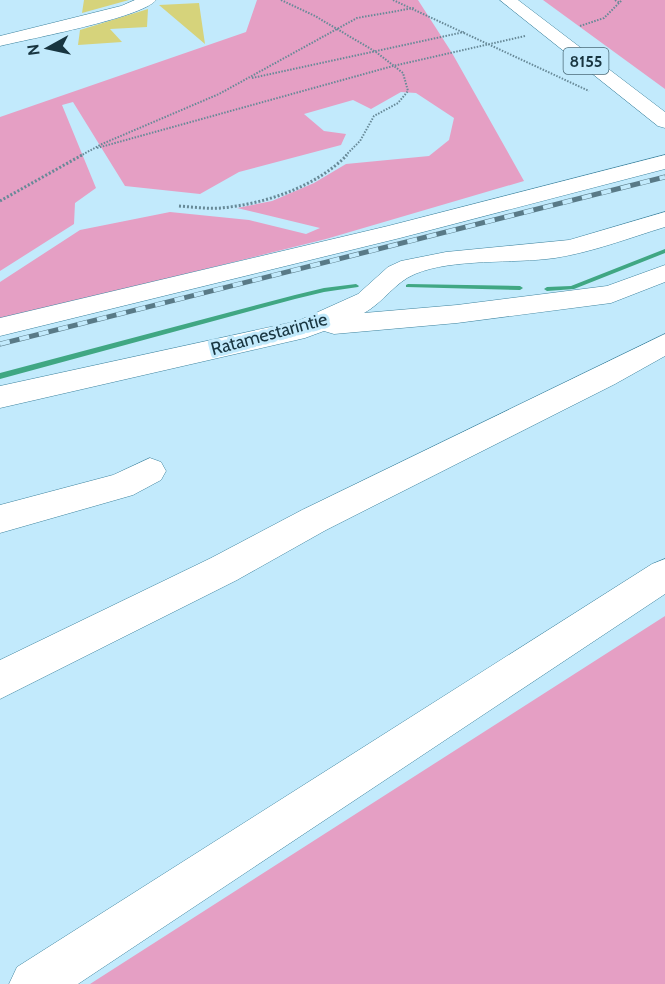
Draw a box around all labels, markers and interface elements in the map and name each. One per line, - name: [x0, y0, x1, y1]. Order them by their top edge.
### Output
- north arrow: [18, 18, 78, 78]
- text: N: [23, 43, 44, 57]
- road number: 8155: [564, 48, 608, 74]
- street label: Ratamestarintie: [208, 308, 330, 360]

